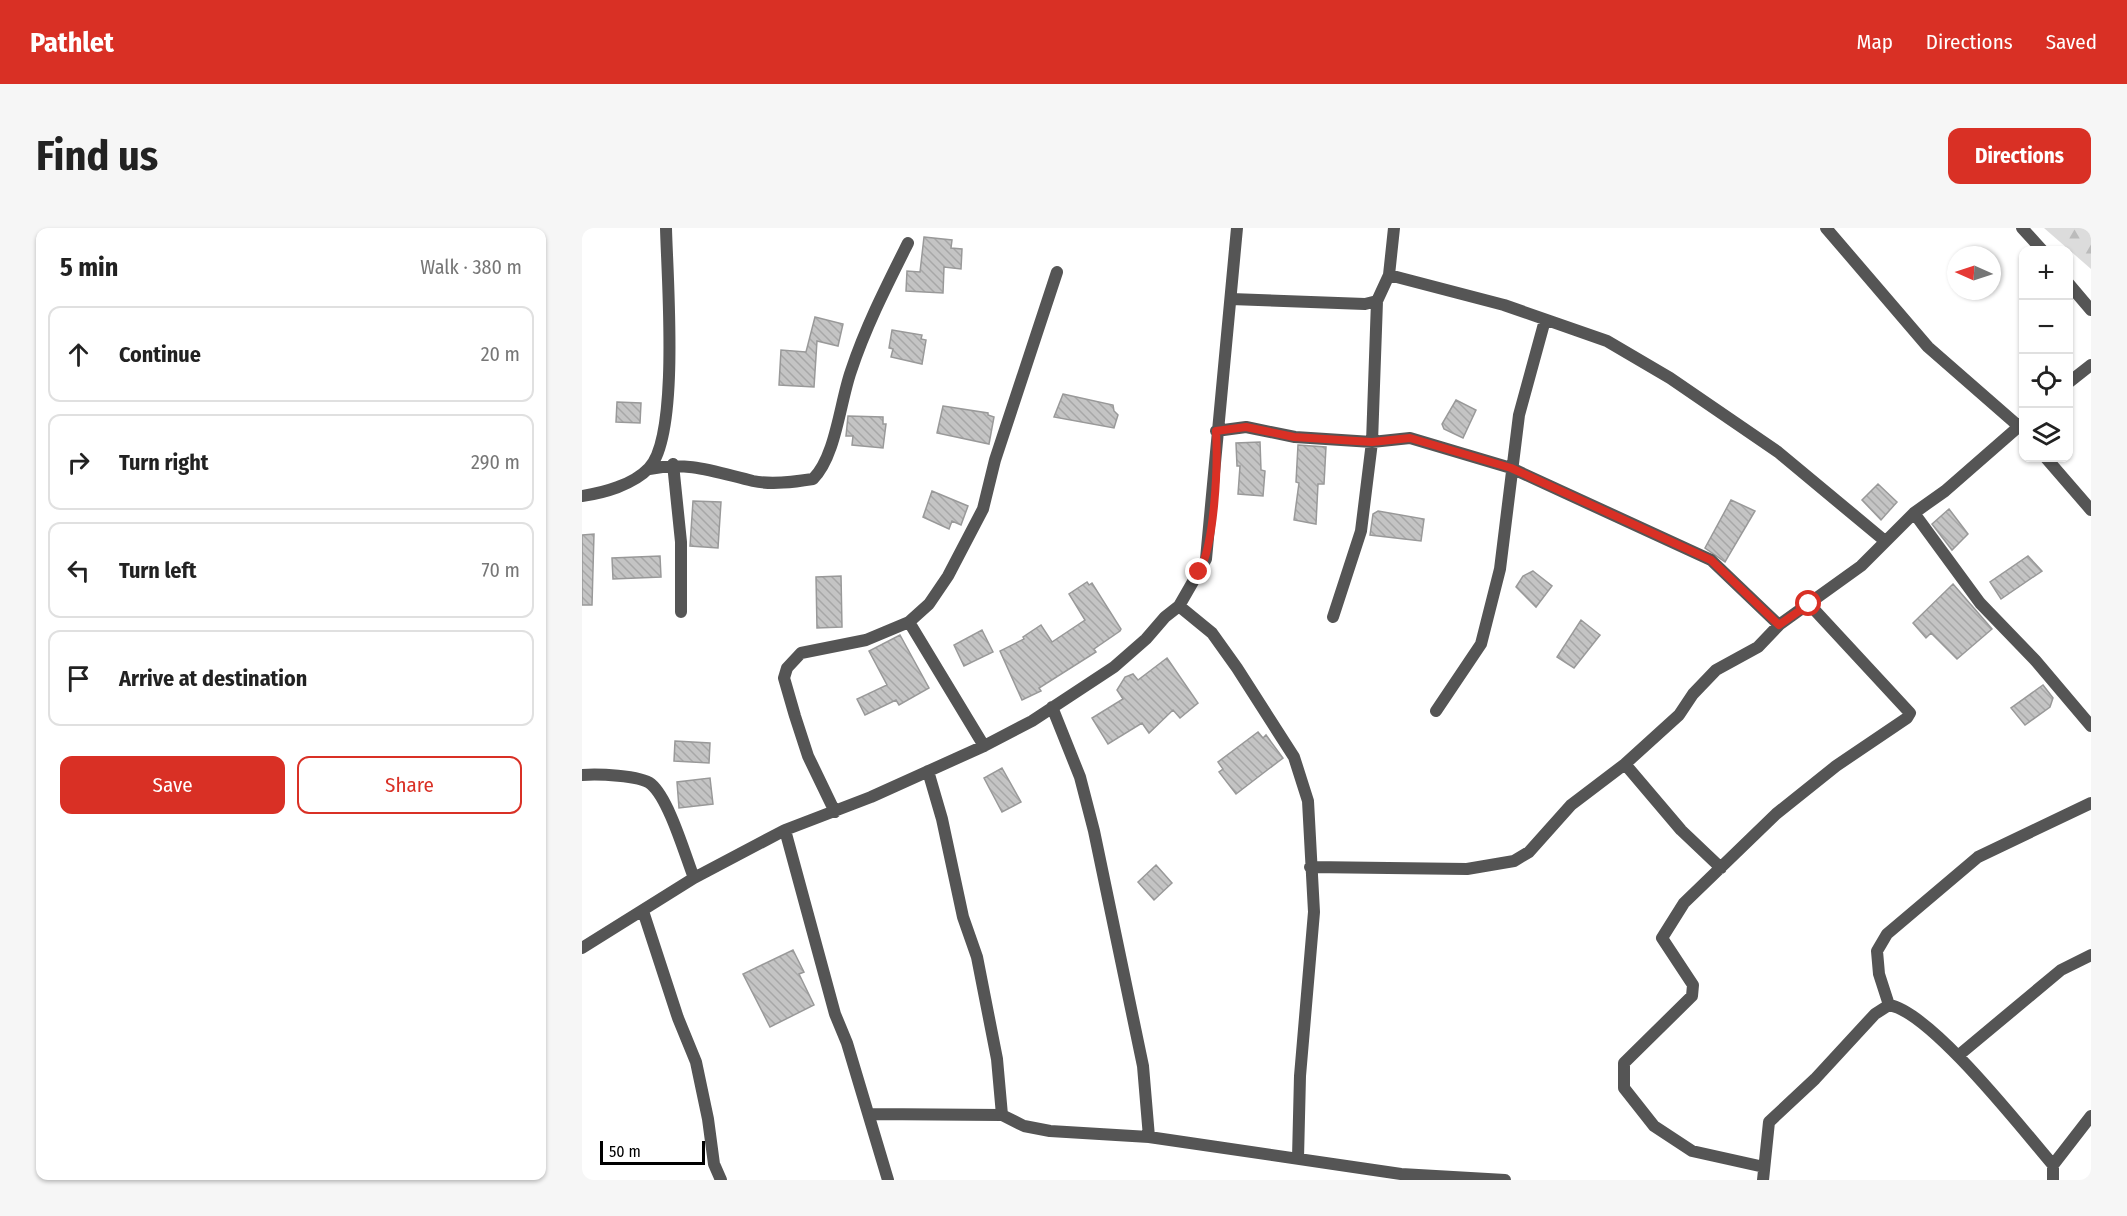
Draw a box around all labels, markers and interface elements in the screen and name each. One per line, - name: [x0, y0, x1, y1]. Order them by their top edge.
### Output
- text: Pathlet: [30, 26, 114, 59]
- text: Map: [1856, 29, 1893, 55]
- text: Directions: [1926, 29, 2013, 55]
- text: Saved: [2046, 29, 2097, 55]
- button: Directions: [1948, 128, 2091, 184]
- text: Find us: [36, 131, 158, 181]
- north arrow: [1947, 246, 2001, 300]
- map controls: [2019, 246, 2073, 462]
- button: +: [2019, 246, 2073, 300]
- text: 5 min: [60, 252, 118, 283]
- text: Walk · 380 m: [420, 255, 522, 279]
- button: −: [2019, 300, 2073, 354]
- icon: ahead: [62, 338, 95, 371]
- text: Continue: [119, 341, 201, 368]
- text: 20 m: [481, 342, 520, 366]
- button: locate: [2019, 354, 2073, 408]
- button: layers: [2019, 408, 2073, 462]
- icon: right: [62, 446, 95, 479]
- text: Turn right: [119, 449, 208, 476]
- text: 290 m: [471, 450, 520, 474]
- icon: left: [62, 554, 95, 587]
- text: Turn left: [119, 557, 197, 584]
- text: 70 m: [482, 558, 520, 582]
- route end: [1185, 558, 1211, 584]
- route start: [1795, 590, 1821, 616]
- icon: arrive: [62, 662, 95, 695]
- text: Arrive at destination: [119, 665, 307, 692]
- button: Save: [60, 756, 285, 814]
- button: Share: [297, 756, 522, 814]
- scale bar: [600, 1138, 705, 1166]
- text: 50 m: [609, 1142, 641, 1161]

